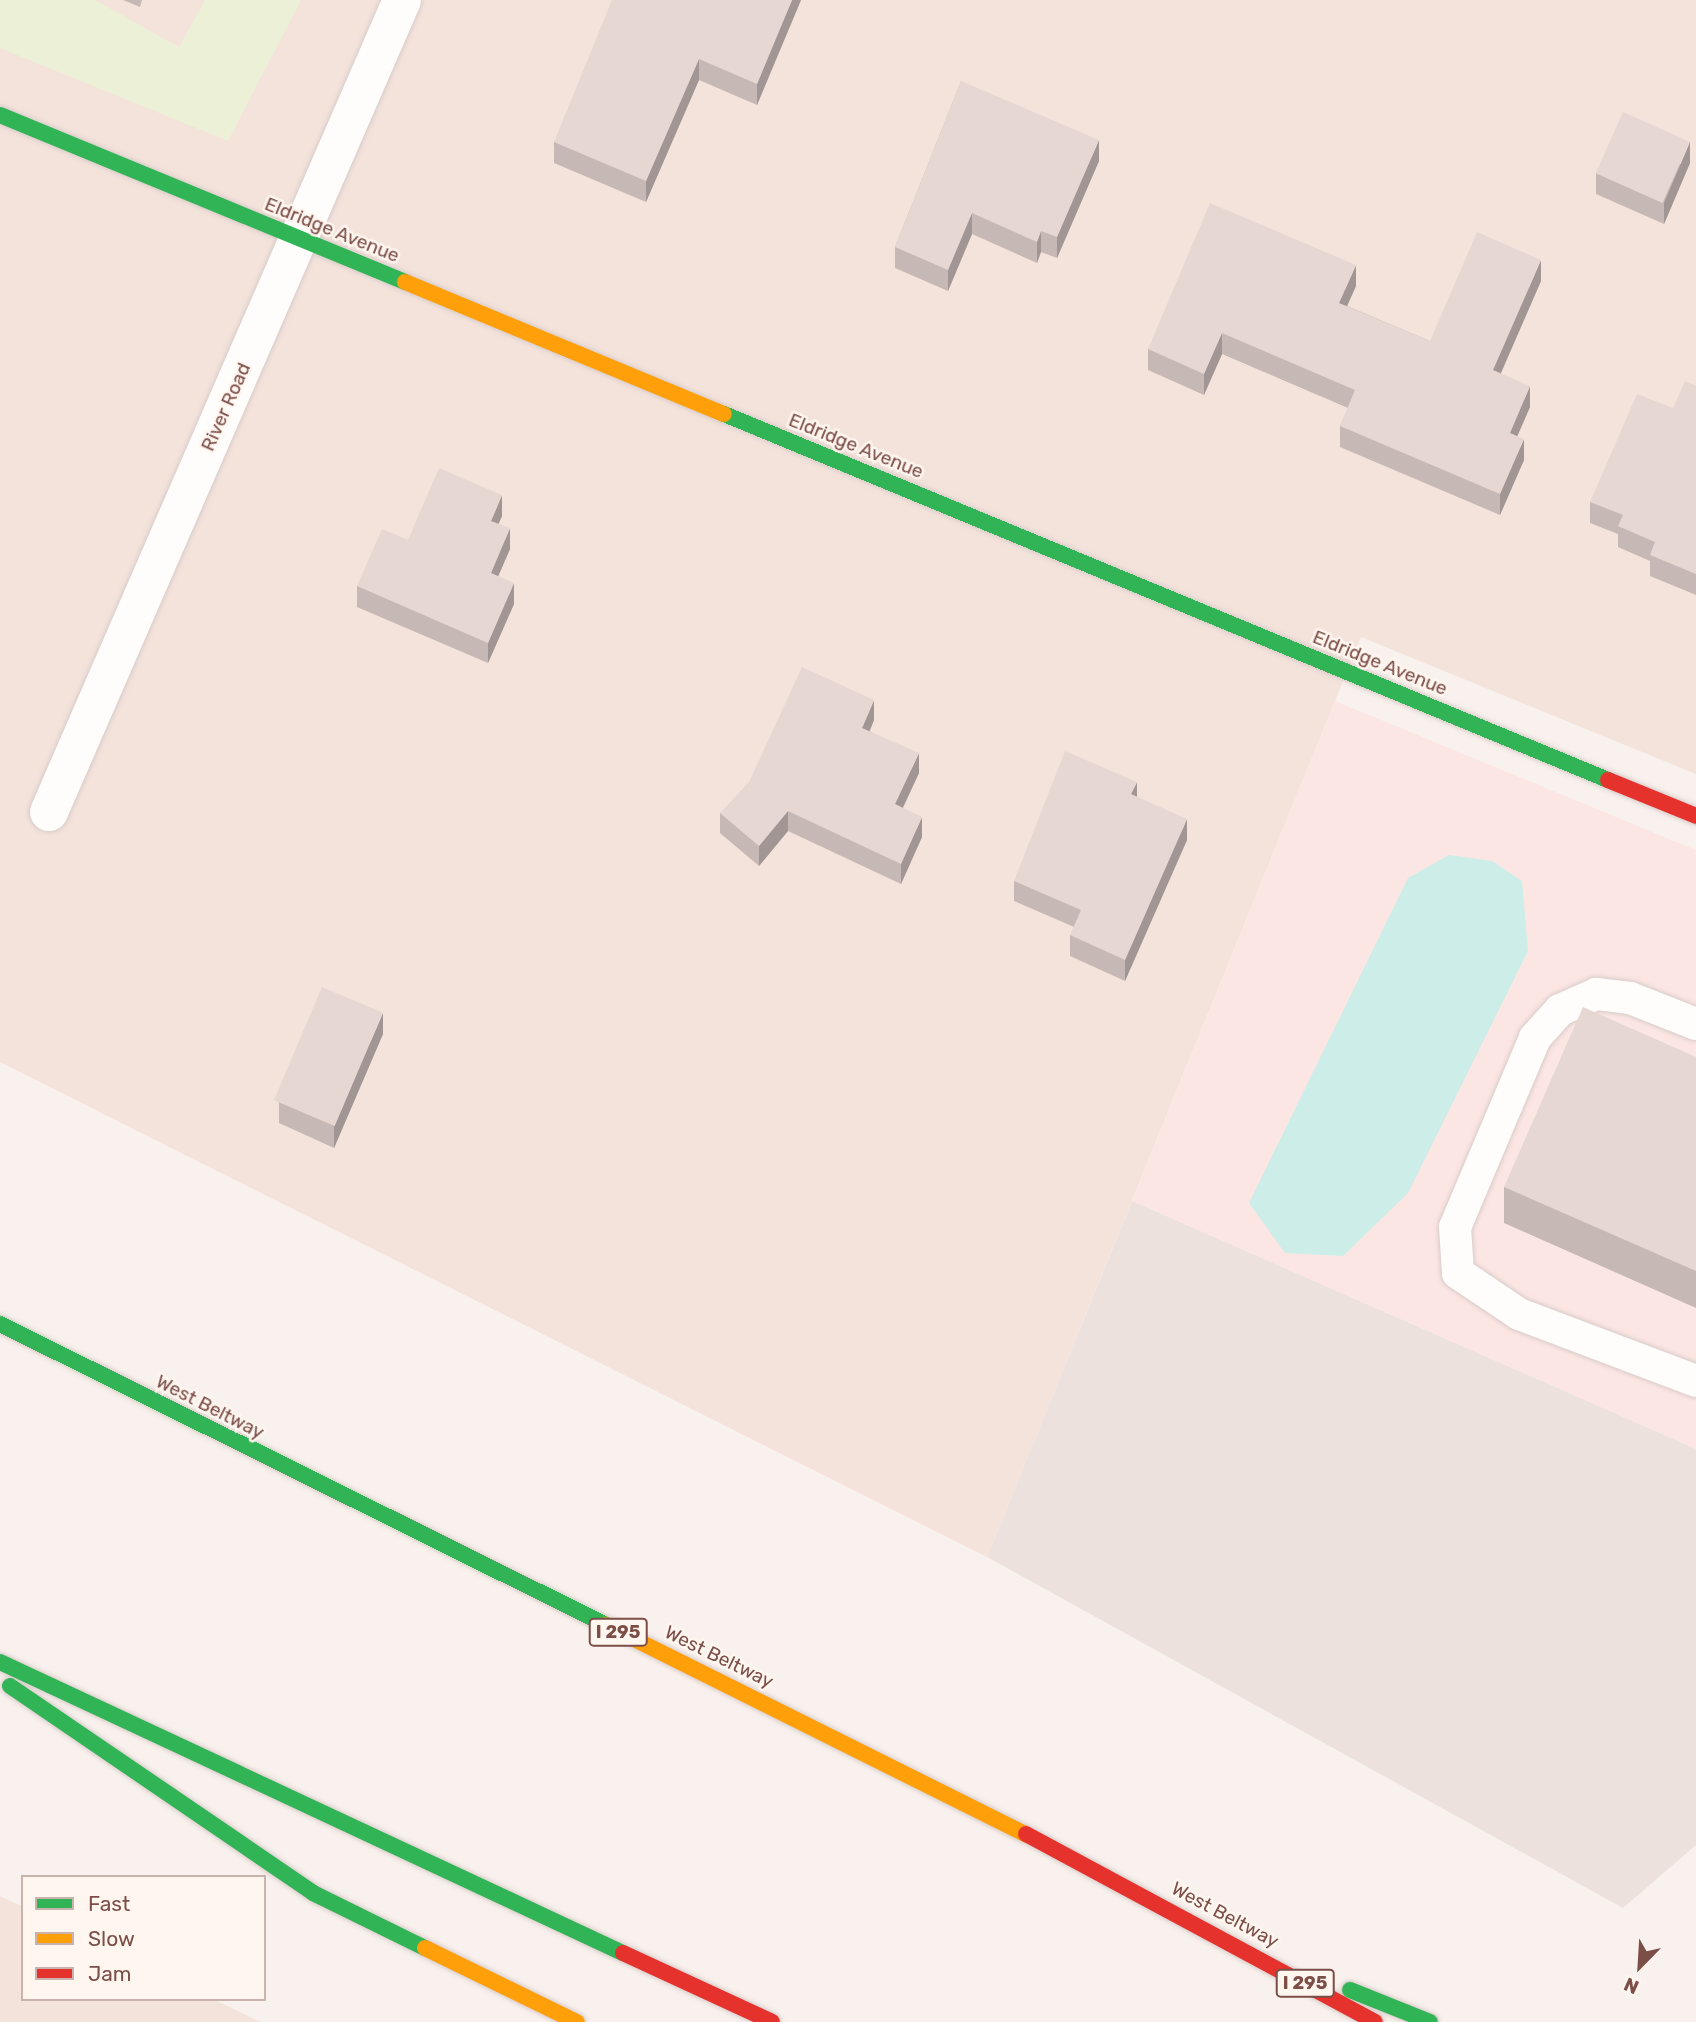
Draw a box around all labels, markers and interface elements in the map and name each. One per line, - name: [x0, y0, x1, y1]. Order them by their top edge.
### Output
- street label: Eldridge Avenue: [261, 193, 403, 267]
- street label: River Road: [196, 359, 256, 455]
- street label: Eldridge Avenue: [785, 409, 927, 483]
- street label: Eldridge Avenue: [1309, 626, 1451, 700]
- street label: West Beltway: [152, 1370, 268, 1444]
- road number: I 295: [588, 1618, 648, 1646]
- street label: West Beltway: [661, 1621, 777, 1693]
- legend: [21, 1875, 266, 2001]
- street label: West Beltway: [1167, 1877, 1283, 1953]
- text: Fast: [88, 1891, 130, 1916]
- text: Slow: [88, 1926, 135, 1951]
- north arrow: [1605, 1931, 1675, 2001]
- text: Jam: [88, 1961, 132, 1986]
- road number: I 295: [1275, 1968, 1335, 1997]
- text: N: [1620, 1972, 1642, 1999]

